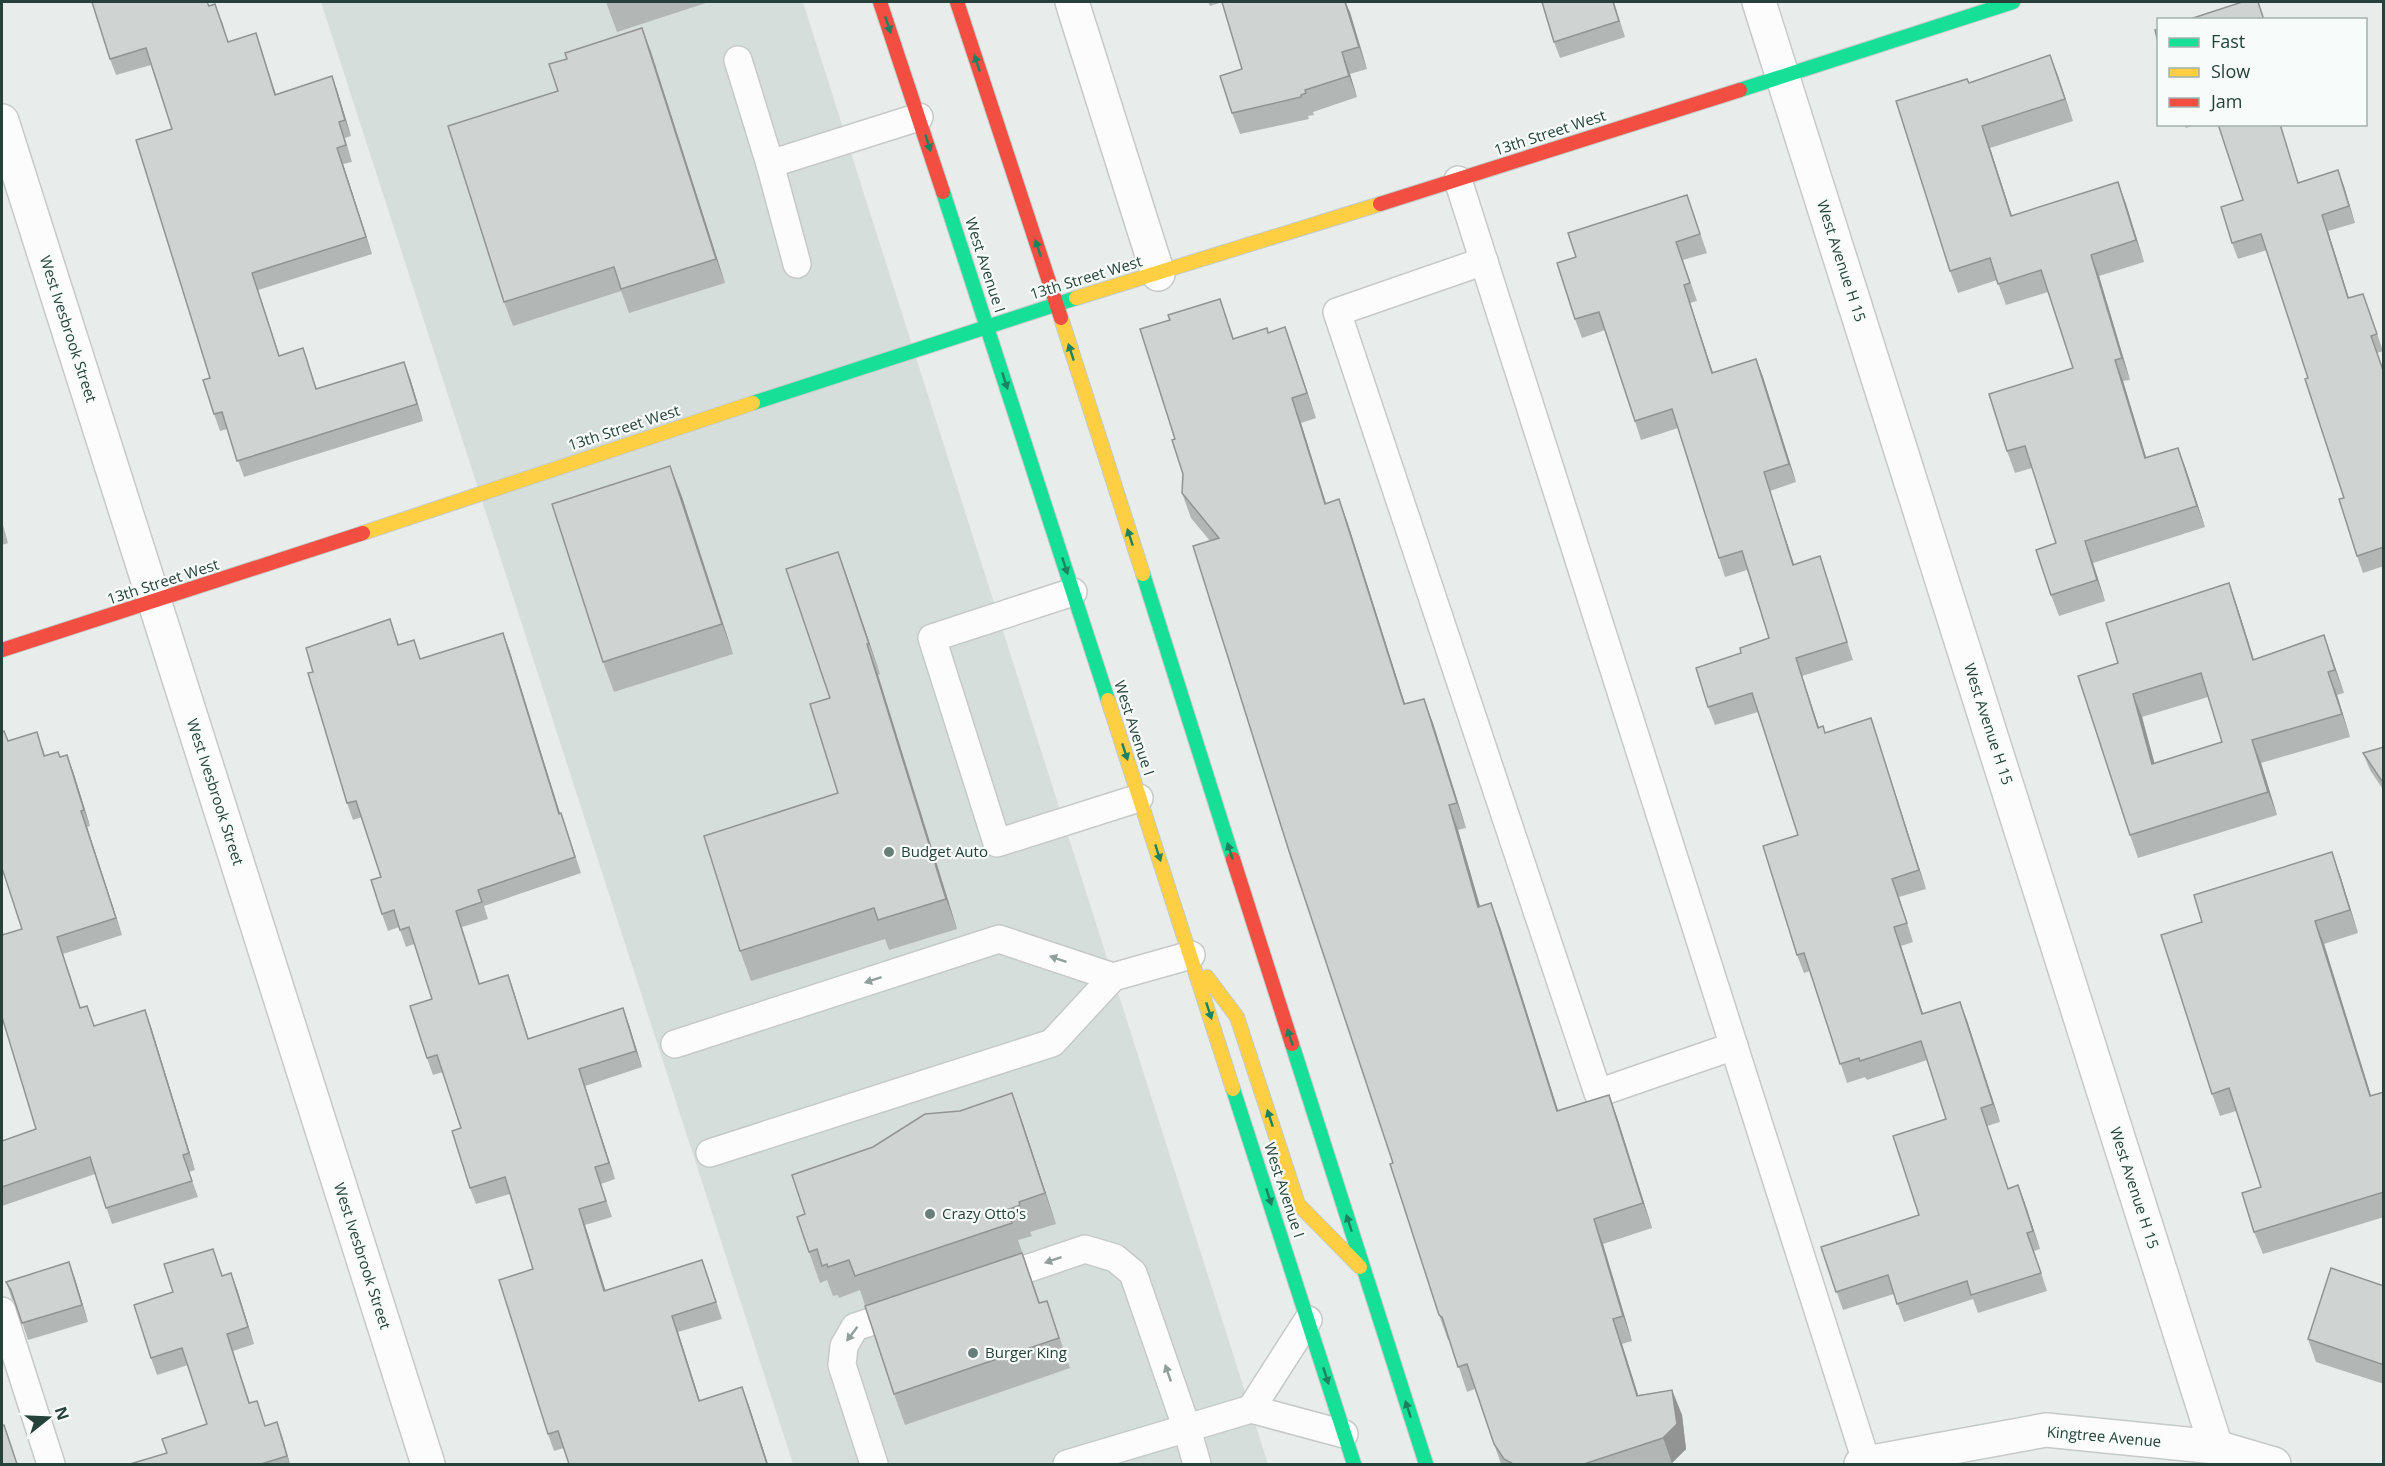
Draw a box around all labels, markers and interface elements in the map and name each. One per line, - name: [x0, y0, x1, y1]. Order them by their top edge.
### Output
- one-way arrow: [884, 16, 893, 34]
- legend: [2157, 18, 2367, 126]
- text: Fast: [2211, 29, 2245, 53]
- one-way arrow: [972, 54, 982, 72]
- text: Slow: [2211, 59, 2250, 83]
- text: Jam: [2209, 89, 2243, 113]
- street label: 13th Street West: [1491, 105, 1608, 160]
- one-way arrow: [923, 134, 933, 152]
- street label: West Avenue H 15: [1813, 197, 1871, 324]
- street label: West Avenue I: [961, 215, 1011, 315]
- one-way arrow: [1032, 239, 1042, 257]
- street label: 13th Street West: [1027, 251, 1144, 304]
- street label: West Ivesbrook Street: [36, 253, 102, 405]
- one-way arrow: [1066, 343, 1075, 361]
- one-way arrow: [1001, 372, 1011, 390]
- street label: 13th Street West: [565, 400, 682, 455]
- one-way arrow: [1125, 528, 1134, 546]
- street label: 13th Street West: [104, 554, 221, 609]
- one-way arrow: [1061, 557, 1070, 575]
- street label: West Avenue H 15: [1960, 660, 2018, 787]
- street label: West Avenue I: [1110, 678, 1160, 778]
- street label: West Ivesbrook Street: [183, 716, 249, 868]
- one-way arrow: [1120, 743, 1130, 761]
- place label: Budget Auto: [901, 841, 988, 861]
- one-way arrow: [1225, 842, 1234, 860]
- one-way arrow: [1153, 844, 1163, 862]
- marker: Budget Auto: [882, 845, 896, 859]
- one-way arrow: [1049, 953, 1067, 963]
- one-way arrow: [864, 976, 882, 985]
- one-way arrow: [1205, 1002, 1214, 1020]
- one-way arrow: [1284, 1028, 1294, 1046]
- one-way arrow: [1264, 1108, 1274, 1126]
- street label: West Avenue H 15: [2106, 1124, 2164, 1251]
- street label: West Avenue I: [1260, 1140, 1310, 1240]
- street label: West Ivesbrook Street: [330, 1180, 396, 1332]
- one-way arrow: [1265, 1188, 1274, 1206]
- place label: Crazy Otto's: [942, 1203, 1026, 1223]
- marker: Crazy Otto's: [923, 1207, 937, 1221]
- one-way arrow: [1344, 1214, 1353, 1232]
- one-way arrow: [1044, 1256, 1062, 1265]
- one-way arrow: [846, 1326, 858, 1342]
- place label: Burger King: [985, 1342, 1067, 1362]
- marker: Burger King: [966, 1346, 980, 1360]
- one-way arrow: [1162, 1364, 1172, 1382]
- one-way arrow: [1322, 1367, 1331, 1385]
- north arrow: [18, 1388, 78, 1448]
- one-way arrow: [1403, 1400, 1412, 1418]
- text: N: [50, 1404, 75, 1423]
- street label: Kingtree Avenue: [2046, 1421, 2162, 1451]

